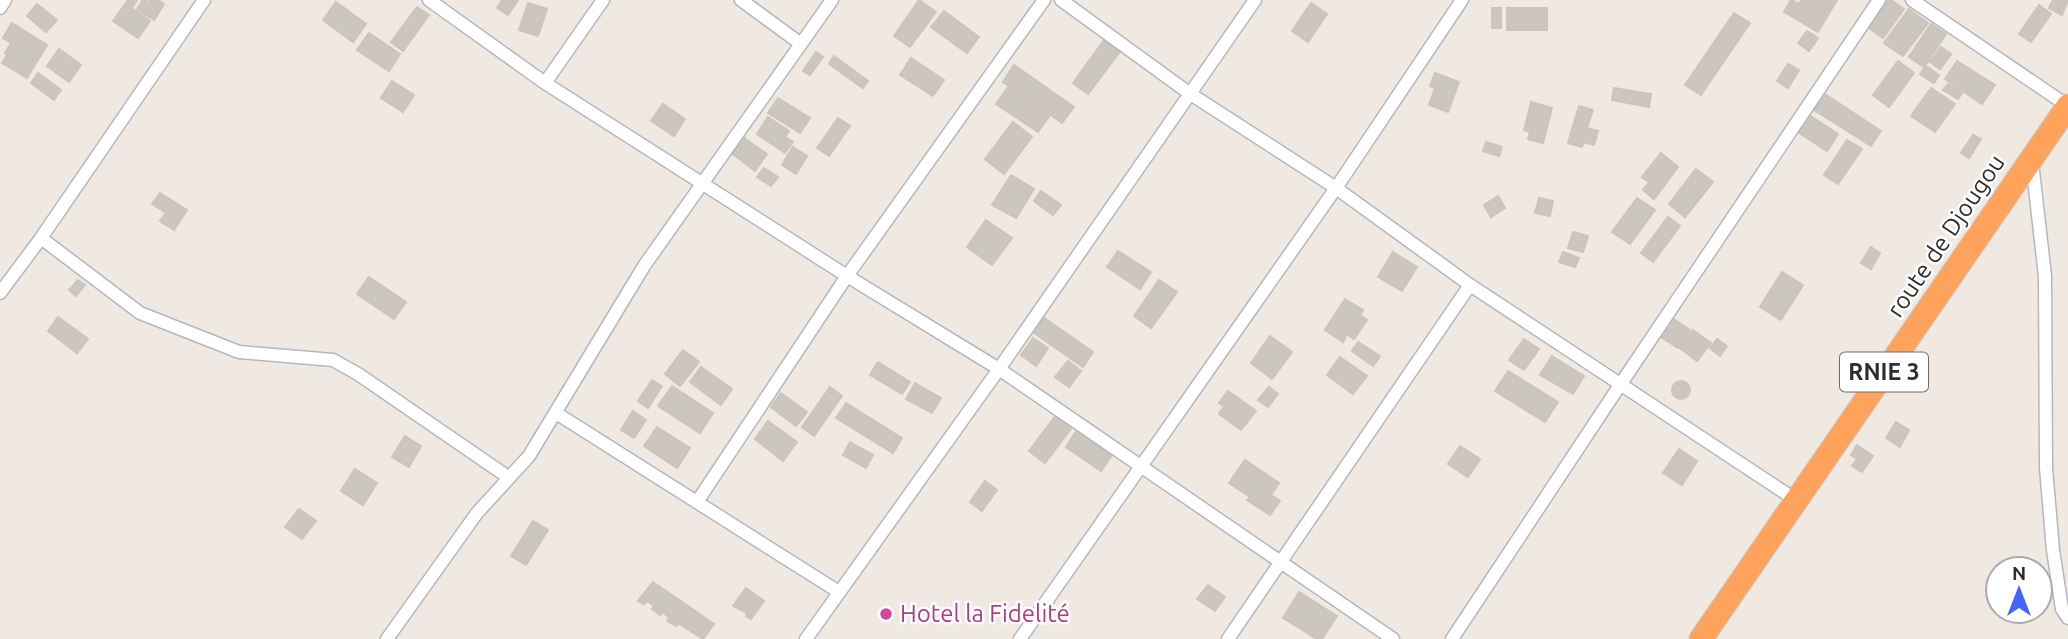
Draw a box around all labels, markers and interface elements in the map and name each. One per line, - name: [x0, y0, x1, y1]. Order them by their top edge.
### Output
- street label: route de Djougou: [1881, 149, 2010, 322]
- road number: RNIE 3: [1840, 352, 1928, 392]
- north arrow: [1984, 555, 2054, 625]
- text: N: [2012, 562, 2026, 584]
- place label: Hotel la Fidelité: [900, 600, 1070, 627]
- marker: Hotel la Fidelité: [878, 606, 894, 622]

